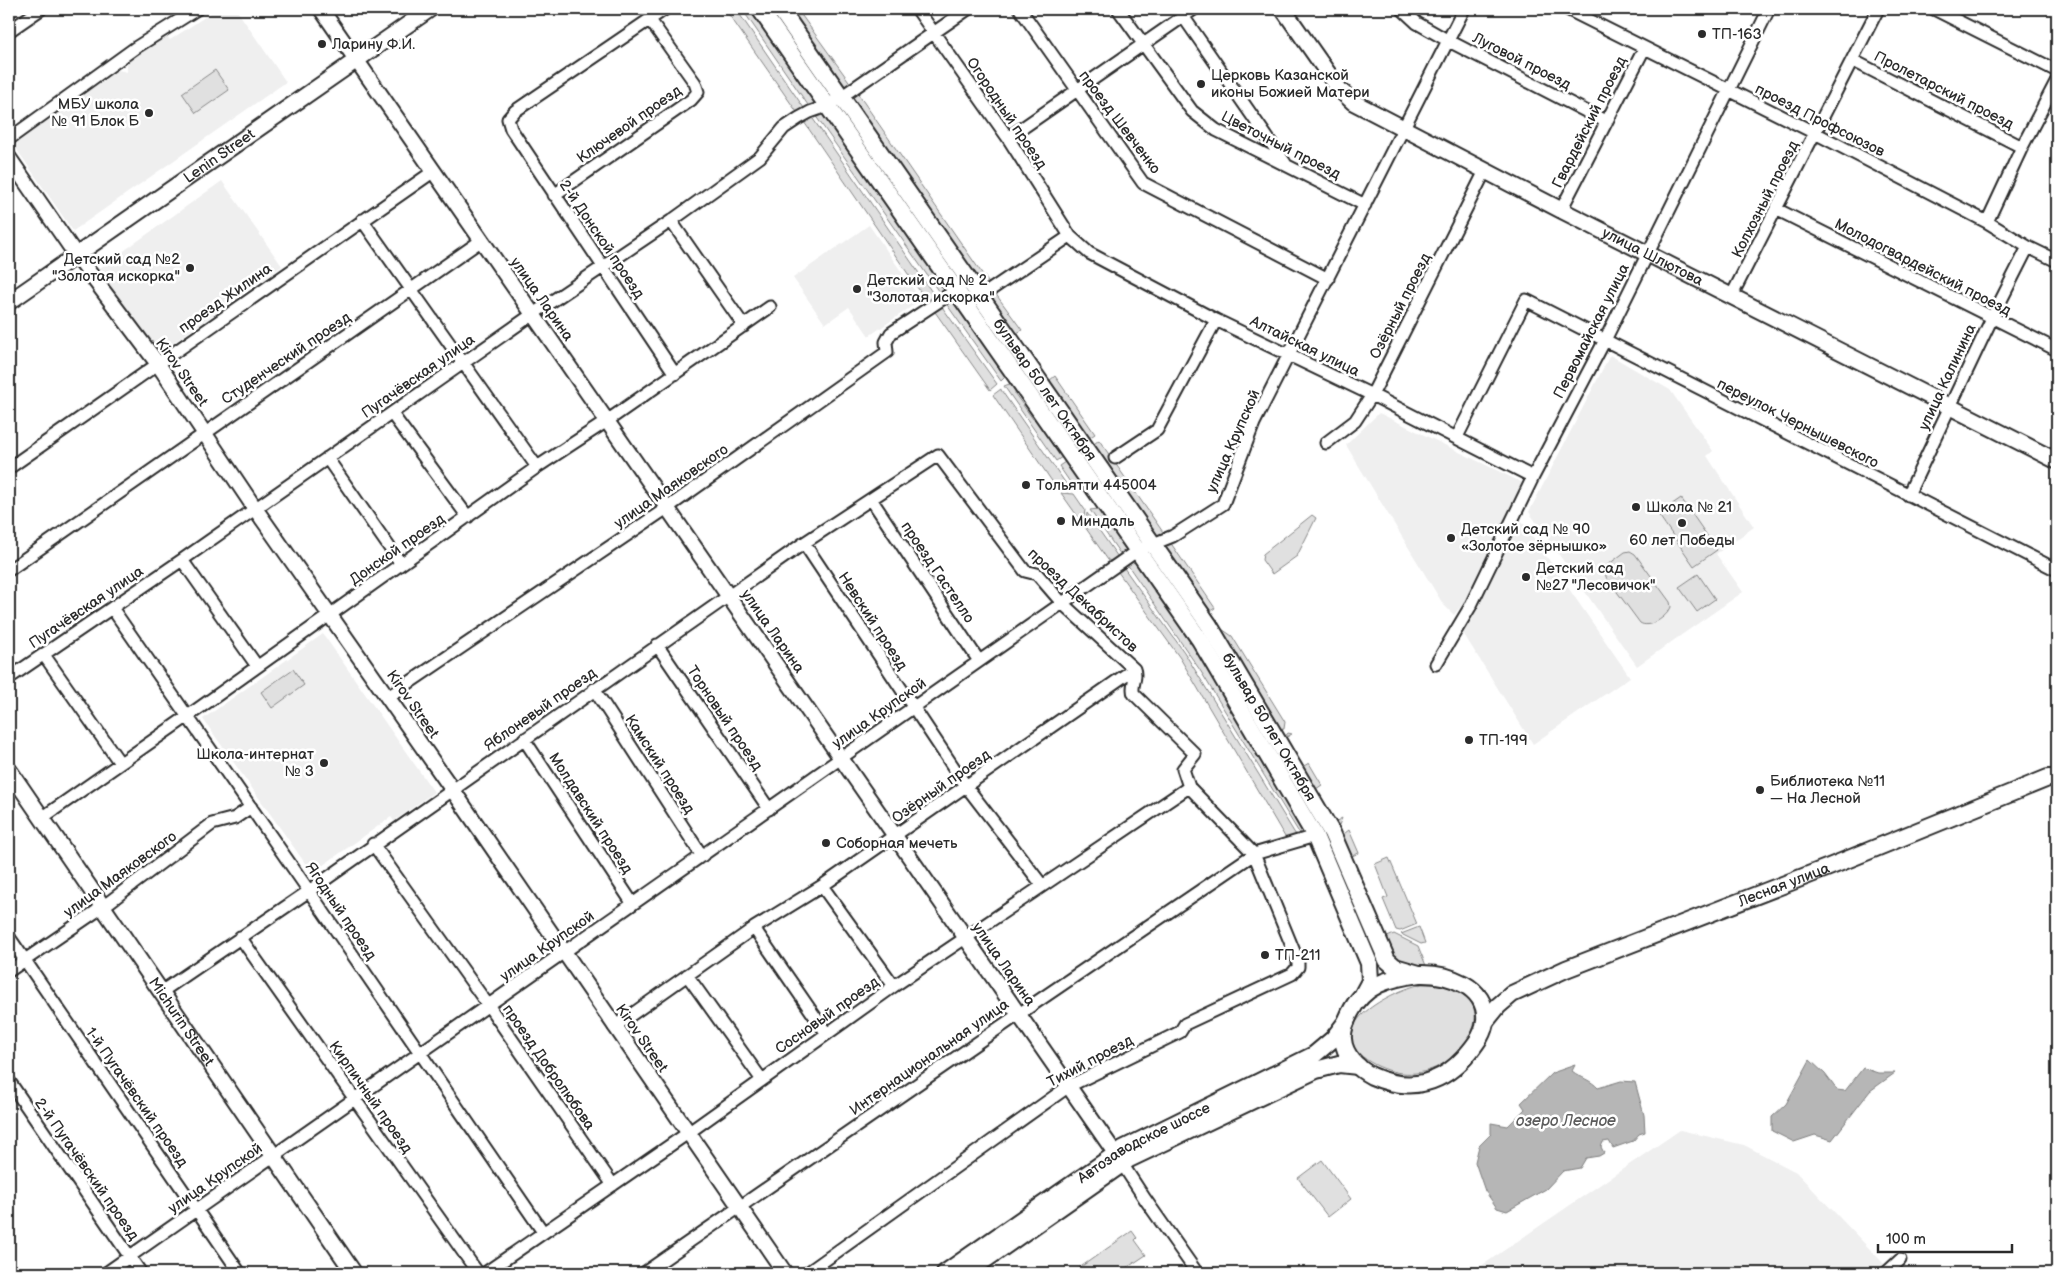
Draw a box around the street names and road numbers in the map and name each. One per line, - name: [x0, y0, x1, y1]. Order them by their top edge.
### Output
- street label: Луговой проезд: [1469, 28, 1574, 94]
- street label: Пролетарский проезд: [1871, 47, 2017, 134]
- street label: Гвардейский проезд: [1548, 53, 1631, 191]
- street label: Огородный проезд: [962, 54, 1051, 173]
- street label: проезд Шевченко: [1075, 67, 1165, 178]
- street label: проезд Профсоюзов: [1752, 80, 1888, 161]
- street label: Ключевой проезд: [573, 81, 685, 168]
- street label: Цветочный проезд: [1218, 107, 1344, 184]
- street label: Lenin Street: [180, 125, 259, 188]
- street label: Колхозный проезд: [1728, 137, 1803, 261]
- street label: 2-й Донской проезд: [555, 176, 648, 302]
- street label: Молодогвардейский проезд: [1831, 215, 2014, 320]
- street label: улица Шлютова: [1599, 223, 1706, 290]
- street label: Озёрный проезд: [1366, 250, 1435, 362]
- street label: улица Ларина: [506, 254, 578, 345]
- street label: проезд Жилина: [175, 259, 276, 338]
- street label: Первомайская улица: [1549, 260, 1634, 402]
- street label: Студенческий проезд: [218, 308, 355, 409]
- street label: Алтайская улица: [1246, 311, 1363, 381]
- street label: бульвар 50 лет Октября: [989, 315, 1101, 465]
- street label: улица Калинина: [1914, 321, 1980, 433]
- street label: Пугачёвская улица: [358, 330, 479, 423]
- street label: Kirov Street: [151, 335, 212, 410]
- street label: переулок Чернышевского: [1714, 374, 1882, 473]
- street label: улица Крупской: [1202, 387, 1265, 496]
- street label: улица Маяковского: [611, 440, 732, 533]
- street label: Донской проезд: [346, 509, 449, 589]
- street label: проезд Гастелло: [897, 518, 979, 627]
- street label: проезд Декабристов: [1024, 544, 1142, 657]
- street label: Пугачёвская улица: [25, 562, 147, 653]
- street label: Невский проезд: [834, 569, 911, 674]
- street label: улица Ларина: [737, 586, 809, 677]
- street label: бульвар 50 лет Октября: [1218, 650, 1320, 805]
- street label: Торновый проезд: [683, 662, 767, 774]
- street label: Яблоневый проезд: [480, 664, 600, 755]
- street label: Kirov Street: [382, 667, 443, 742]
- street label: улица Крупской: [828, 674, 930, 753]
- street label: Камский проезд: [620, 711, 699, 817]
- street label: Озёрный проезд: [888, 745, 994, 828]
- street label: Молдавский проезд: [544, 749, 637, 877]
- street label: улица Маяковского: [60, 827, 181, 922]
- street label: Ягодный проезд: [301, 859, 380, 964]
- street label: Лесная улица: [1734, 859, 1832, 912]
- street label: улица Крупской: [496, 907, 598, 986]
- street label: улица Ларина: [968, 919, 1040, 1010]
- street label: Сосновый проезд: [772, 972, 883, 1058]
- street label: Michurin Street: [144, 974, 218, 1070]
- street label: Интернациональная улица: [846, 995, 1013, 1120]
- street label: проезд Добролюбова: [498, 1001, 599, 1134]
- street label: Kirov Street: [611, 1001, 672, 1076]
- street label: 1-й Пугачёвский проезд: [81, 1024, 192, 1171]
- street label: Тихий проезд: [1044, 1031, 1136, 1092]
- street label: Кирпичный проезд: [325, 1037, 416, 1157]
- street label: 2-й Пугачёвский проезд: [30, 1094, 143, 1244]
- street label: Автозаводское шоссе: [1073, 1099, 1213, 1189]
- street label: улица Крупской: [164, 1139, 266, 1218]

